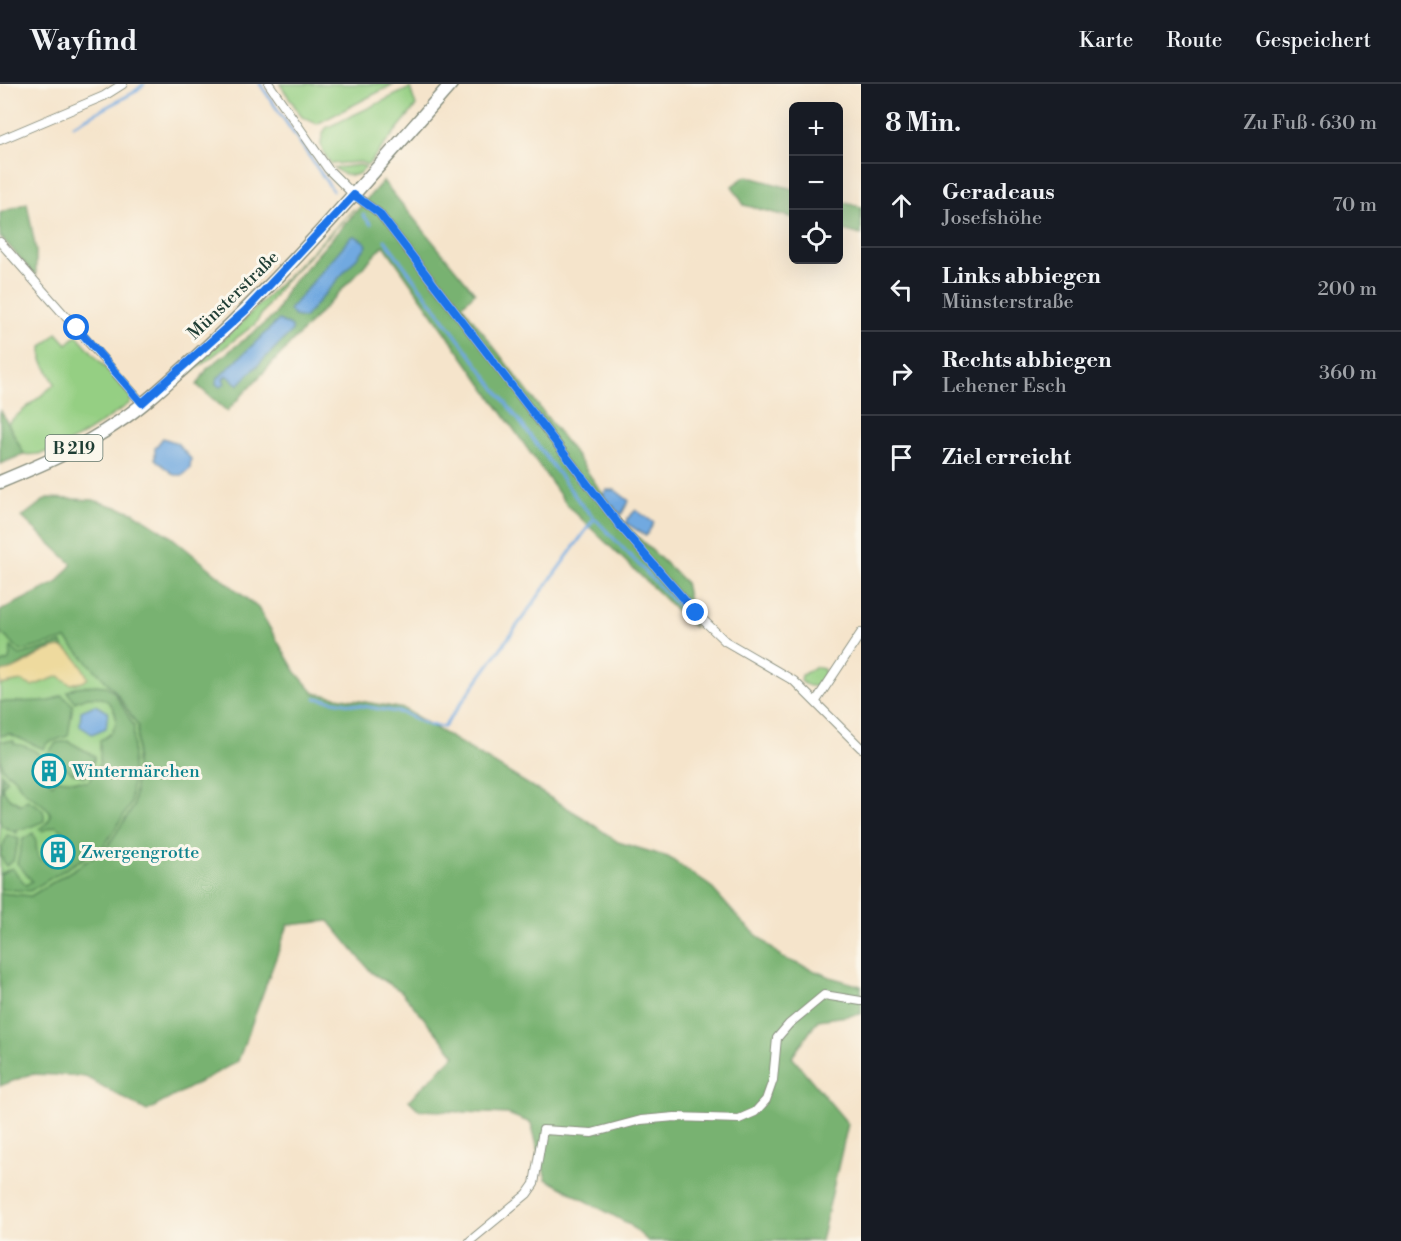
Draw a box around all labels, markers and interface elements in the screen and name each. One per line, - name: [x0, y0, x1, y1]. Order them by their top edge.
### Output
- text: Wayfind: [30, 24, 138, 59]
- text: Karte: [1079, 28, 1133, 54]
- text: Route: [1166, 28, 1222, 54]
- text: Gespeichert: [1255, 28, 1371, 54]
- map controls: [789, 102, 843, 264]
- button: +: [789, 102, 843, 156]
- text: 8 Min.: [885, 107, 961, 139]
- text: Zu Fuß · 630 m: [1243, 111, 1377, 136]
- button: −: [789, 156, 843, 210]
- text: Geradeaus: [942, 179, 1055, 206]
- icon: ahead: [885, 189, 918, 222]
- text: 70 m: [1333, 193, 1377, 218]
- text: Josefshöhe: [942, 206, 1042, 231]
- button: locate: [789, 210, 843, 264]
- street label: Münsterstraße: [183, 246, 284, 345]
- text: Links abbiegen: [942, 263, 1101, 290]
- icon: left: [885, 273, 918, 306]
- text: 200 m: [1317, 277, 1377, 302]
- text: Münsterstraße: [942, 290, 1074, 315]
- route start: [63, 314, 89, 340]
- text: Rechts abbiegen: [942, 347, 1112, 374]
- icon: right: [885, 357, 918, 390]
- text: 360 m: [1319, 361, 1377, 386]
- text: Lehener Esch: [942, 374, 1067, 399]
- road number: B 219: [46, 435, 103, 461]
- icon: arrive: [885, 441, 918, 474]
- text: Ziel erreicht: [942, 444, 1071, 471]
- route end: [682, 599, 708, 625]
- building icon: Wintermärchen: [31, 753, 67, 789]
- place label: Wintermärchen: [71, 760, 200, 783]
- building icon: Zwergengrotte: [40, 834, 76, 870]
- place label: Zwergengrotte: [81, 841, 199, 864]

